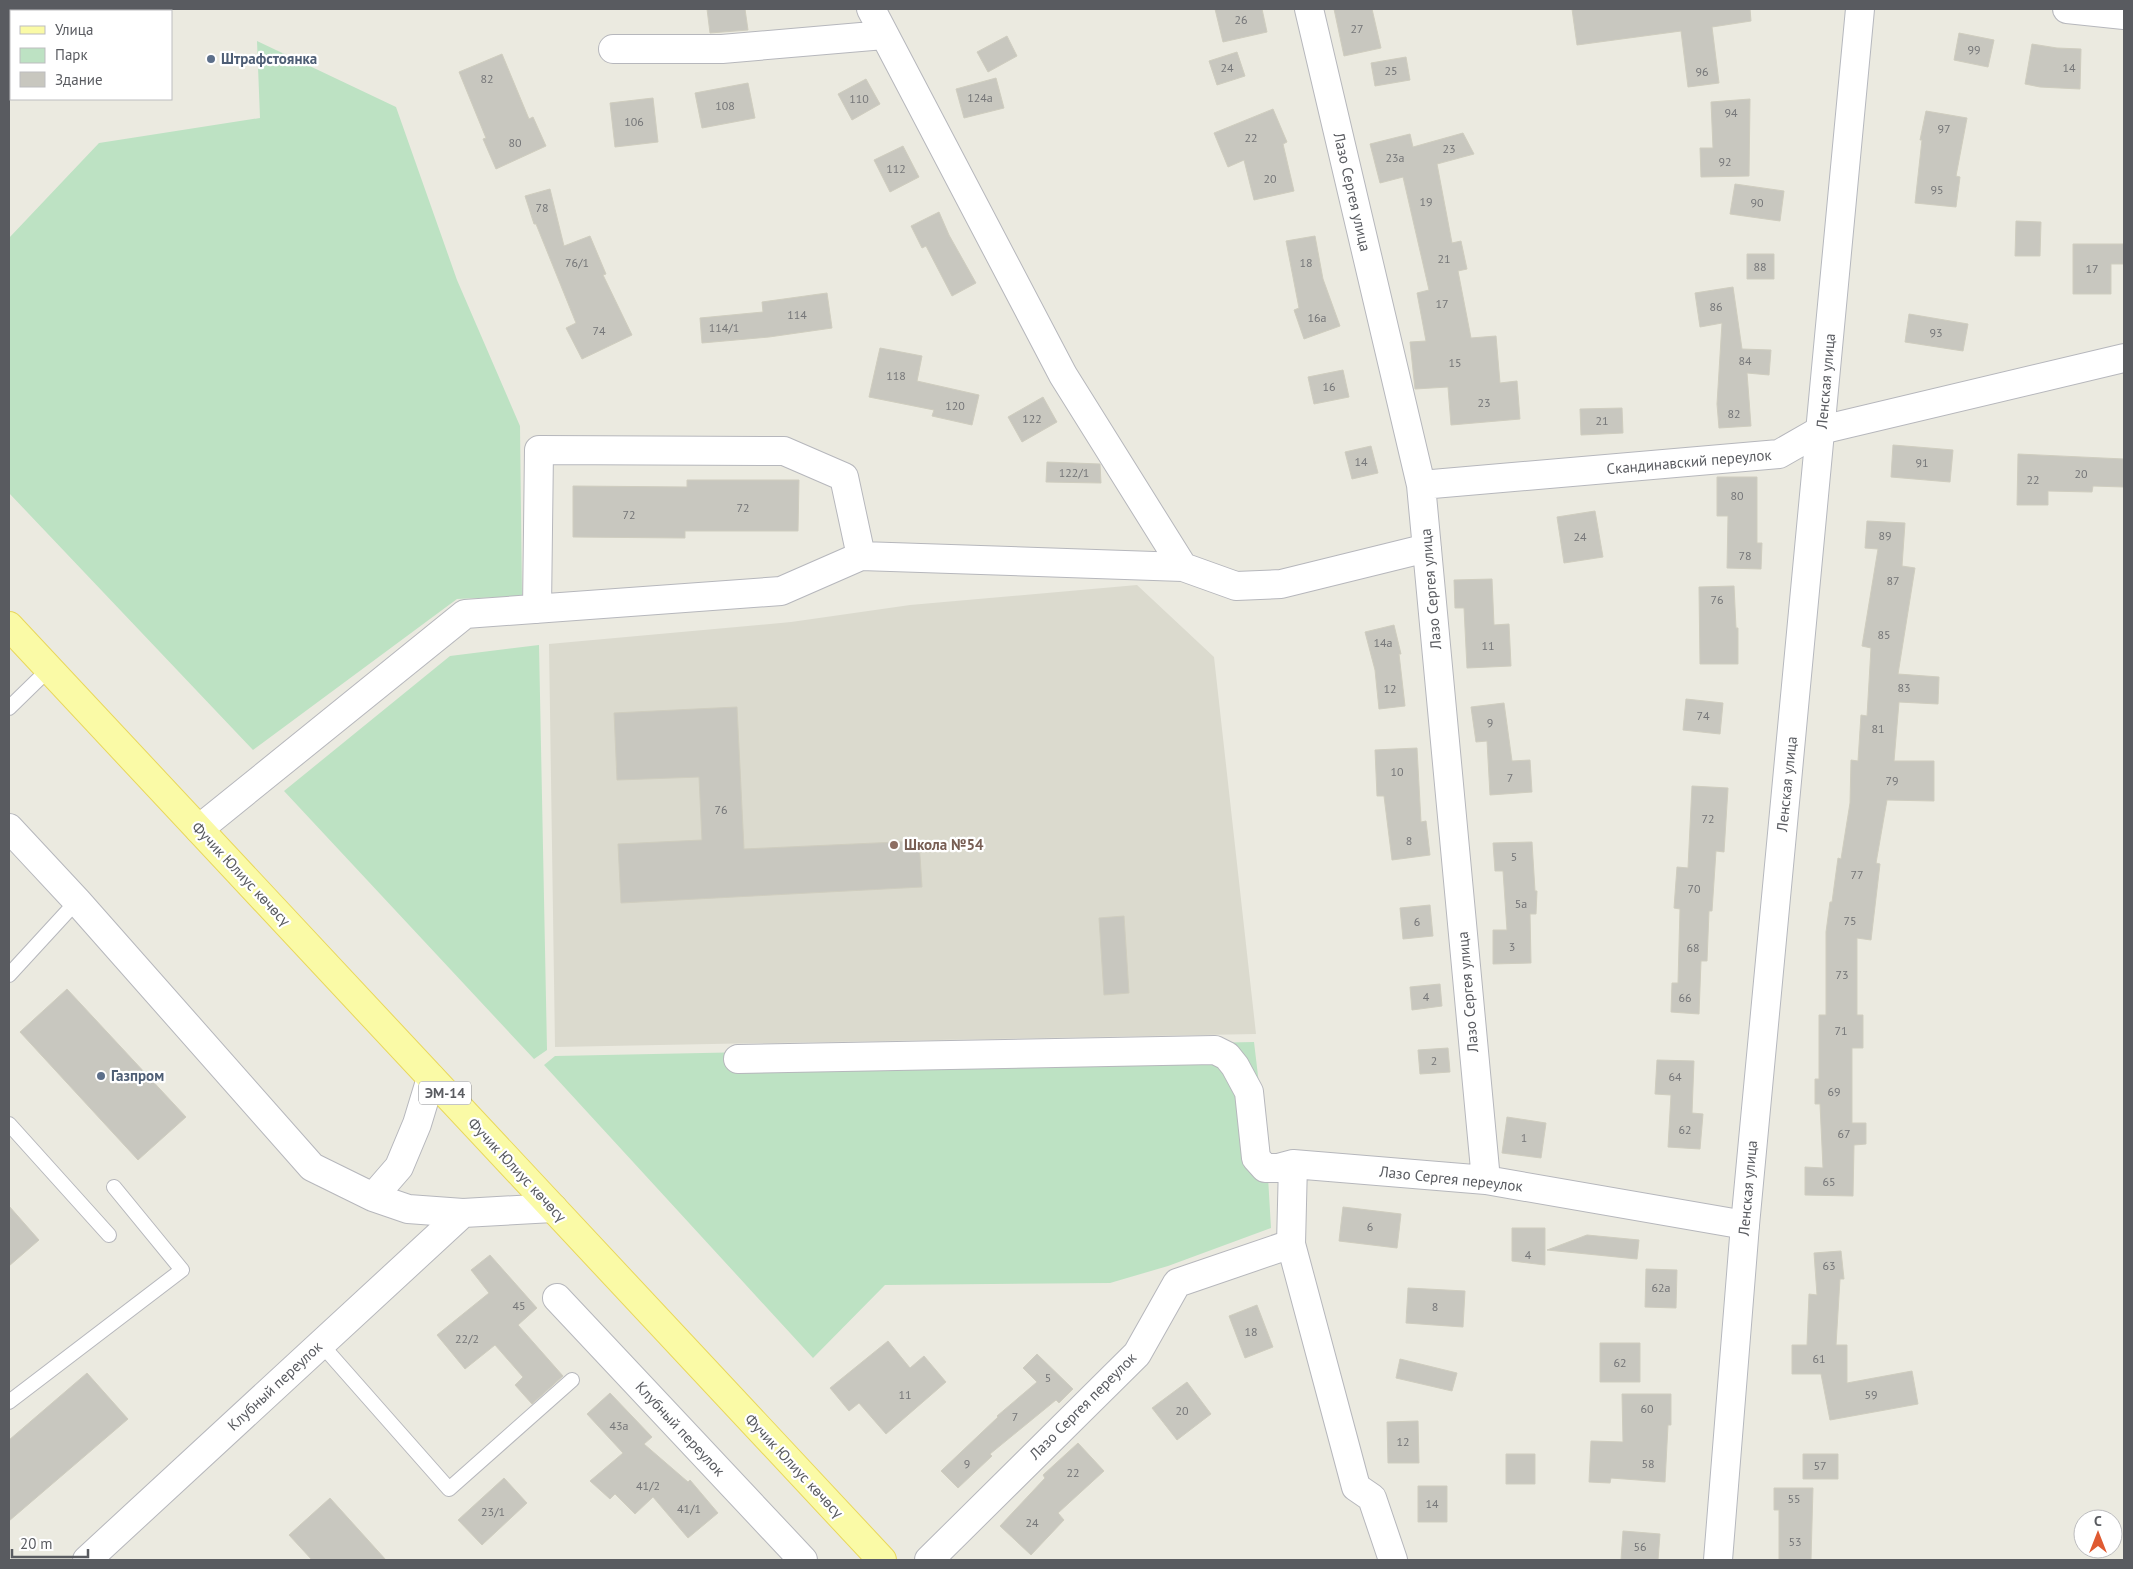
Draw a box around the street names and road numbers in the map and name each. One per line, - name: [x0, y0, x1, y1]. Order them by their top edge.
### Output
- street label: Лазо Сергея улица: [1329, 130, 1375, 253]
- street label: Ленская улица: [1812, 332, 1839, 430]
- street label: Скандинавский переулок: [1606, 445, 1773, 478]
- street label: Лазо Сергея улица: [1416, 528, 1445, 651]
- street label: Ленская улица: [1772, 735, 1801, 834]
- street label: Фучик Юлиус көчөсү: [188, 818, 295, 930]
- street label: Лазо Сергея улица: [1453, 931, 1482, 1054]
- road number: ЭМ-14: [419, 1082, 471, 1104]
- street label: Фучик Юлиус көчөсү: [464, 1114, 571, 1226]
- street label: Ленская улица: [1734, 1139, 1761, 1237]
- street label: Лазо Сергея переулок: [1377, 1161, 1524, 1196]
- street label: Клубный переулок: [223, 1336, 327, 1434]
- street label: Лазо Сергея переулок: [1024, 1347, 1141, 1464]
- street label: Клубный переулок: [632, 1377, 730, 1481]
- street label: Фучик Юлиус көчөсү: [741, 1410, 848, 1522]

